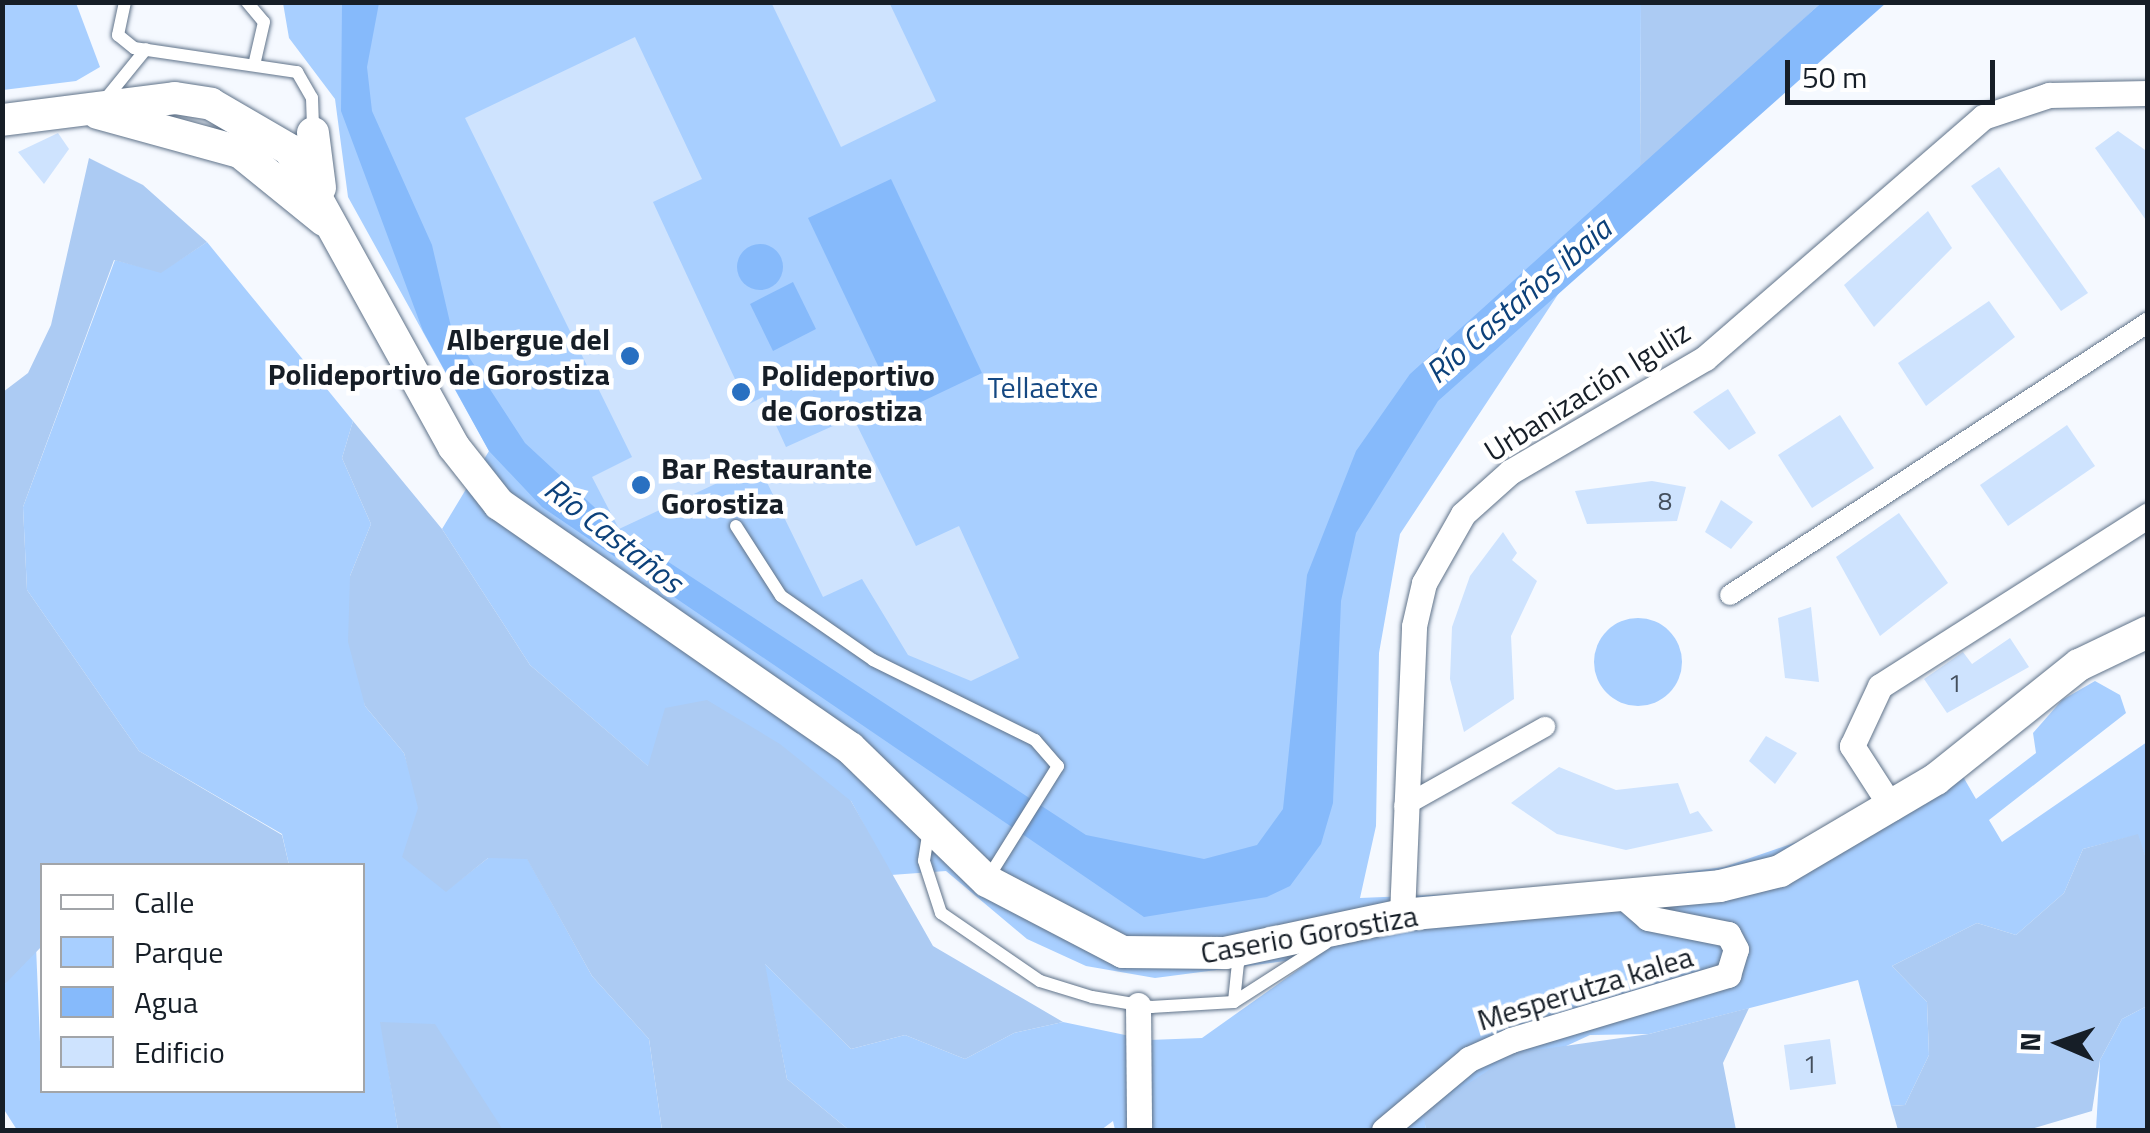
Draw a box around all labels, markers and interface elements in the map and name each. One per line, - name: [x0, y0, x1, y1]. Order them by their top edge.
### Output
- scale bar: [1790, 40, 2000, 102]
- text: 50 m: [1802, 54, 1867, 100]
- water label: Río Castaños ibaia: [1418, 209, 1618, 391]
- street label: Urbanización Iguliz: [1478, 313, 1696, 469]
- place label: Albergue del Polideportivo de Gorostiza: [268, 321, 610, 392]
- marker: Albergue del Polideportivo de Gorostiza: [619, 345, 641, 367]
- place label: Polideportivo de Gorostiza: [761, 357, 935, 428]
- park label: Tellaetxe: [987, 369, 1099, 405]
- marker: Polideportivo de Gorostiza: [730, 381, 752, 403]
- place label: Bar Restaurante Gorostiza: [661, 450, 872, 520]
- water label: Río Castaños: [537, 469, 691, 601]
- marker: Bar Restaurante Gorostiza: [630, 474, 652, 496]
- house number: 8: [1658, 486, 1672, 516]
- house number: 1: [1948, 668, 1962, 698]
- legend: [40, 863, 365, 1093]
- text: Calle: [134, 879, 194, 925]
- street label: Caserio Gorostiza: [1198, 897, 1420, 971]
- text: Parque: [134, 929, 224, 975]
- street label: Mesperutza kalea: [1473, 938, 1697, 1038]
- text: Agua: [134, 979, 198, 1025]
- north arrow: [2010, 993, 2110, 1093]
- text: Edificio: [134, 1029, 225, 1075]
- text: N: [2008, 1031, 2051, 1052]
- house number: 1: [1803, 1049, 1817, 1079]

